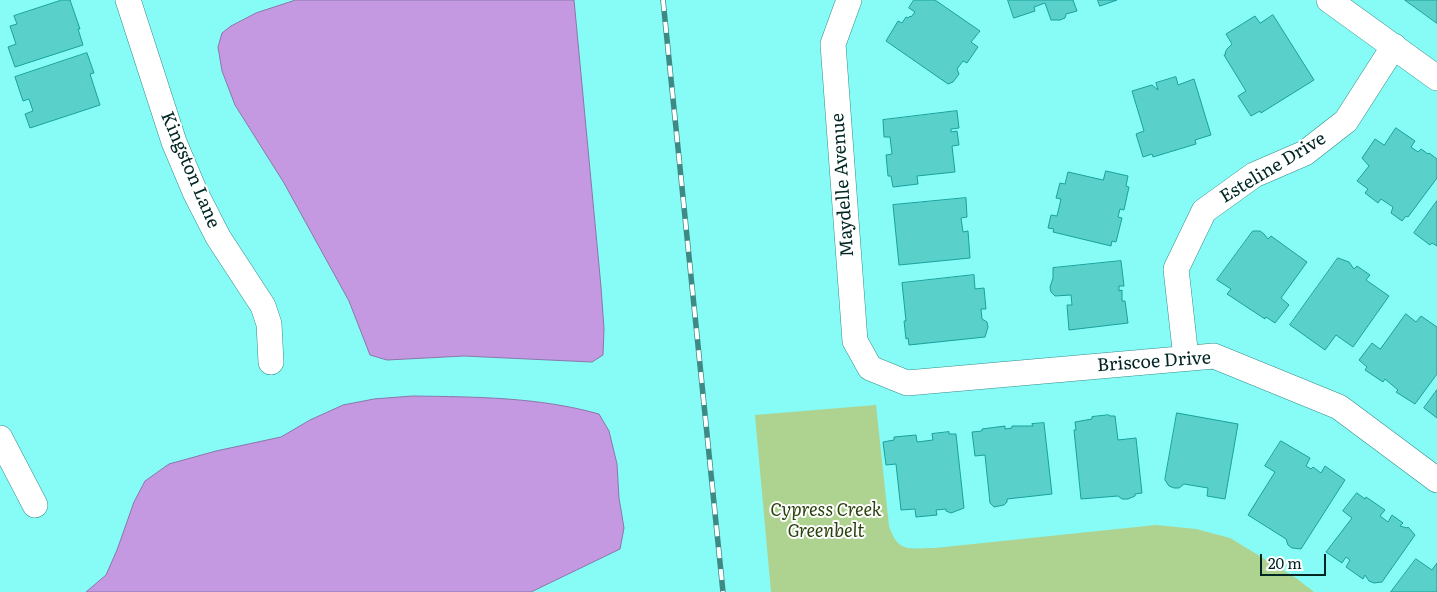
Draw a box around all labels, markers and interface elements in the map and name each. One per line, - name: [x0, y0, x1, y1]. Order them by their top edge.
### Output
- street label: Kingston Lane: [156, 109, 224, 231]
- street label: Maydelle Avenue: [827, 112, 859, 258]
- street label: Esteline Drive: [1216, 128, 1330, 208]
- street label: Briscoe Drive: [1096, 347, 1212, 377]
- park label: Cypress Creek Greenbelt: [770, 500, 882, 542]
- scale bar: [1262, 544, 1328, 576]
- text: 20 m: [1268, 551, 1302, 574]

